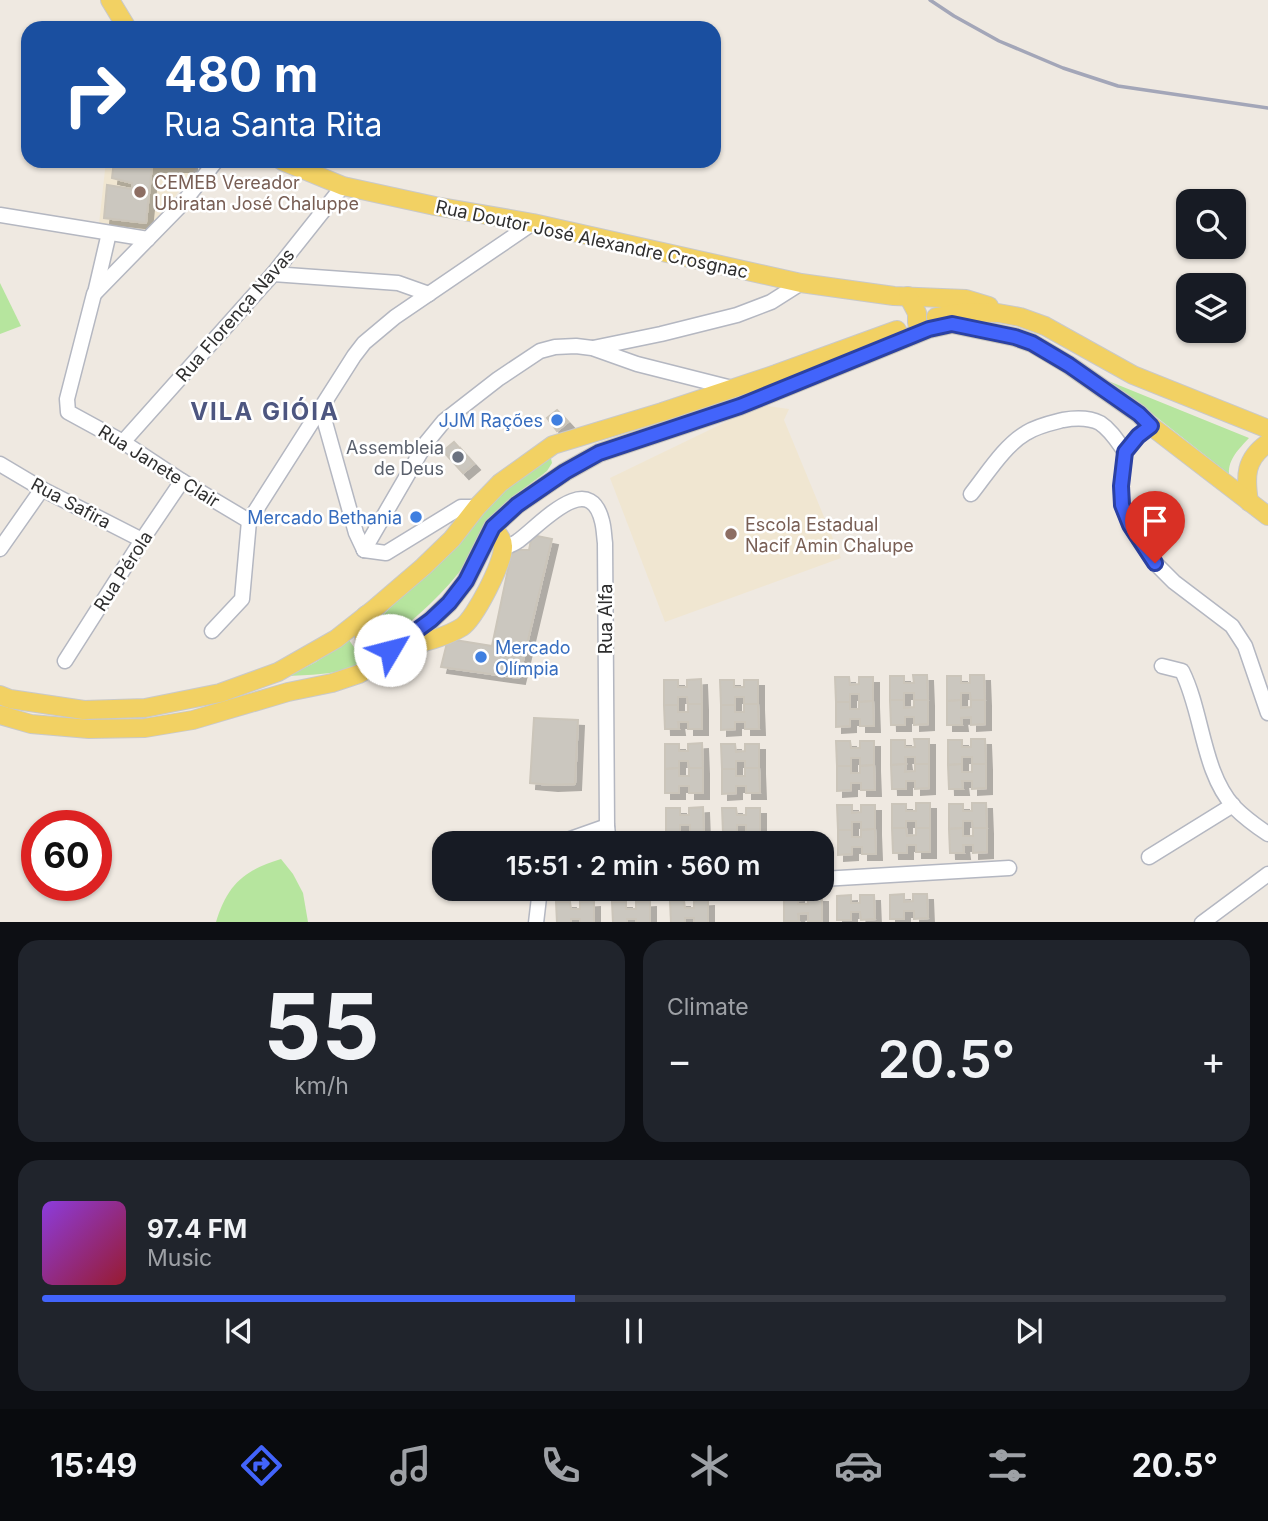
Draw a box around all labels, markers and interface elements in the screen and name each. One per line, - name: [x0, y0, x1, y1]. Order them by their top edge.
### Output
- text: 480 m: [164, 45, 318, 104]
- icon: right: [49, 49, 140, 140]
- text: Rua Santa Rita: [164, 105, 382, 144]
- place label: CEMEB Vereador Ubiratan José Chaluppe: [154, 172, 359, 214]
- marker: CEMEB Vereador Ubiratan José Chaluppe: [132, 184, 148, 200]
- map controls: [1176, 189, 1246, 343]
- button: search: [1176, 189, 1246, 259]
- street label: Rua Doutor José Alexandre Crosgnac: [434, 196, 750, 282]
- street label: Rua Florença Navas: [171, 244, 299, 386]
- button: layers: [1176, 273, 1246, 343]
- district label: VILA GIÓIA: [190, 397, 340, 426]
- place label: JJM Rações: [438, 410, 543, 431]
- marker: JJM Rações: [549, 412, 565, 428]
- street label: Rua Janete Clair: [95, 420, 224, 512]
- place label: Assembleia de Deus: [346, 437, 444, 479]
- marker: Assembleia de Deus: [450, 449, 466, 465]
- street label: Rua Safira: [28, 473, 114, 533]
- pin: [1125, 491, 1185, 563]
- icon: arrive: [1136, 502, 1174, 540]
- place label: Mercado Bethania: [247, 507, 402, 528]
- marker: Mercado Bethania: [408, 509, 424, 525]
- place label: Escola Estadual Nacif Amin Chalupe: [745, 514, 914, 556]
- marker: Escola Estadual Nacif Amin Chalupe: [723, 526, 739, 542]
- street label: Rua Pérola: [89, 527, 157, 615]
- street label: Rua Alfa: [595, 584, 616, 654]
- position arrow: [353, 613, 427, 687]
- place label: Mercado Olímpia: [495, 637, 571, 679]
- marker: Mercado Olímpia: [473, 649, 489, 665]
- speed limit sign: 60: [21, 810, 112, 901]
- text: 15:51 · 2 min · 560 m: [506, 850, 760, 881]
- text: 55: [263, 971, 380, 1081]
- text: Climate: [667, 993, 749, 1021]
- text: 20.5°: [878, 1028, 1015, 1091]
- text: −: [667, 1037, 692, 1083]
- text: +: [1201, 1037, 1226, 1083]
- text: km/h: [294, 1072, 349, 1100]
- text: 97.4 FM: [147, 1213, 247, 1244]
- text: Music: [147, 1244, 212, 1272]
- icon: previous: [220, 1312, 258, 1350]
- icon: pause: [615, 1312, 653, 1350]
- icon: next: [1010, 1312, 1048, 1350]
- icon: directions: [237, 1441, 286, 1490]
- icon: music: [386, 1441, 435, 1490]
- icon: phone: [536, 1441, 585, 1490]
- icon: climate: [685, 1441, 734, 1490]
- icon: car: [834, 1441, 883, 1490]
- icon: filters: [983, 1441, 1032, 1490]
- text: 15:49: [50, 1446, 137, 1485]
- text: 20.5°: [1132, 1446, 1218, 1485]

